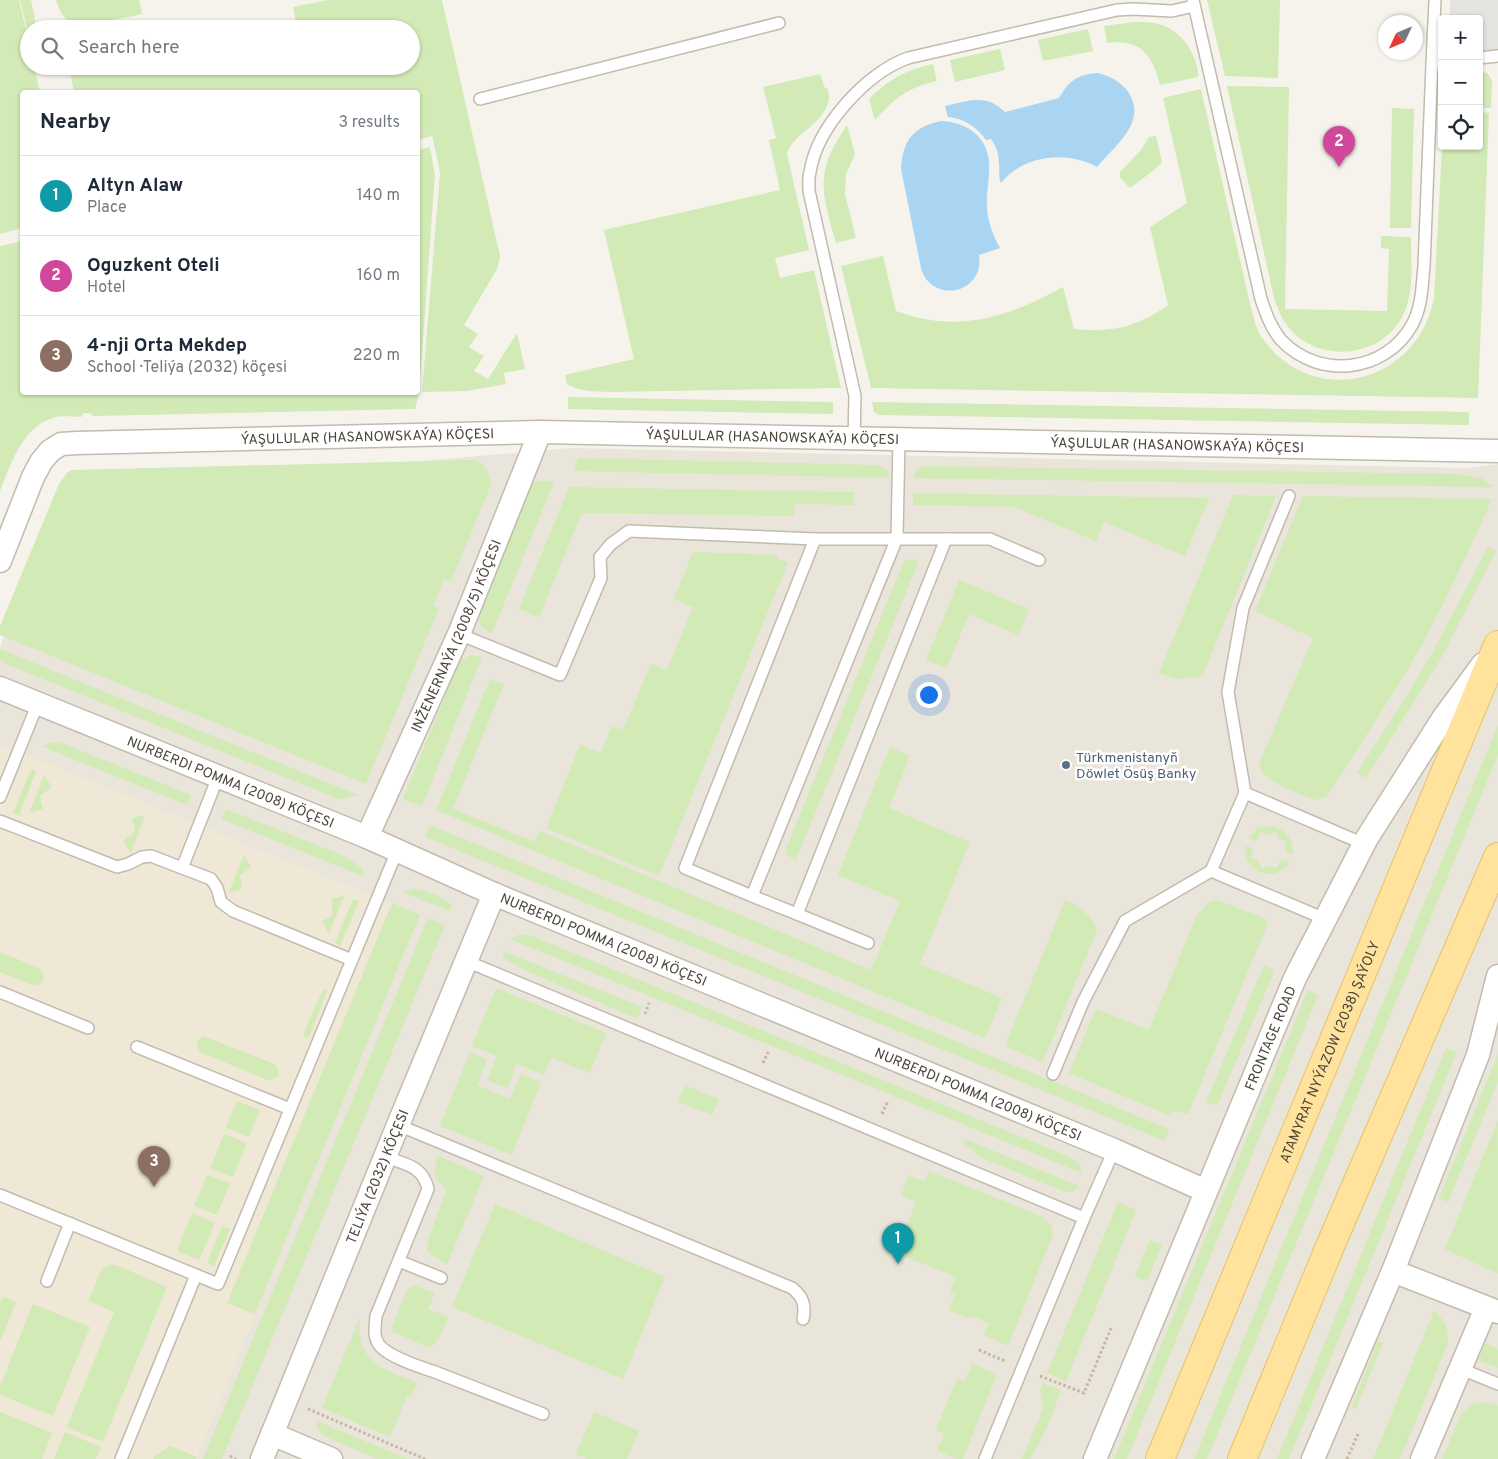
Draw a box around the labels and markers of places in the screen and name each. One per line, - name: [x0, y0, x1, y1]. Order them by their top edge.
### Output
- pin: 2: [1323, 126, 1355, 167]
- place label: Türkmenistanyň Döwlet Ösüş Banky: [1076, 750, 1196, 783]
- marker: Türkmenistanyň Döwlet Ösüş Banky: [1060, 759, 1072, 771]
- pin: 3: [138, 1146, 170, 1187]
- pin: 1: [882, 1223, 914, 1264]

